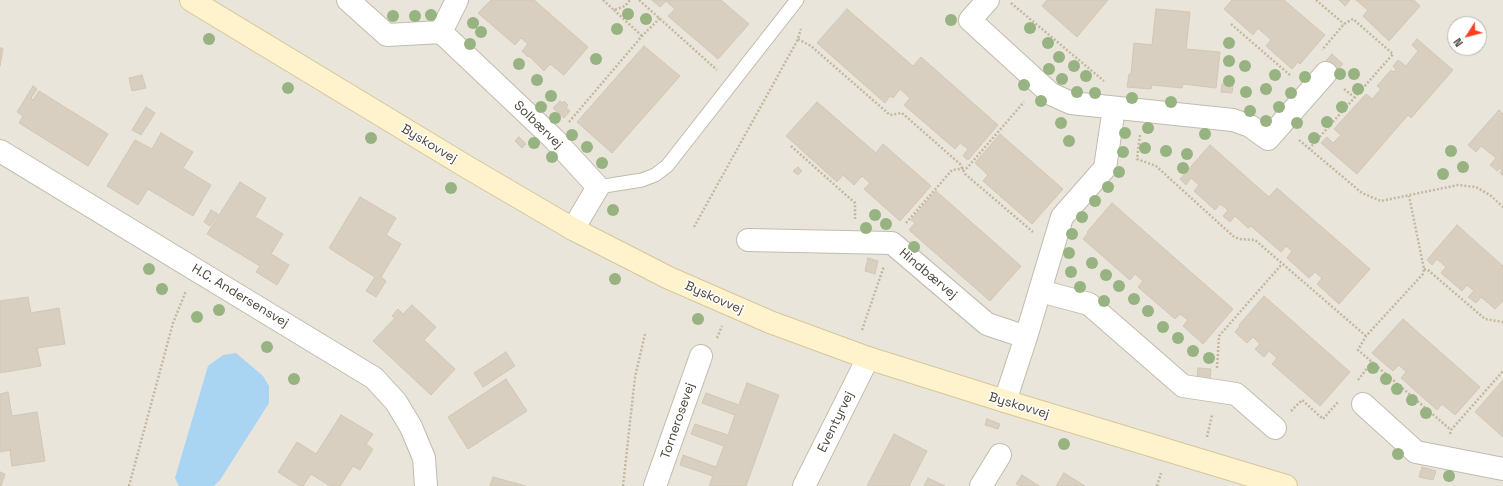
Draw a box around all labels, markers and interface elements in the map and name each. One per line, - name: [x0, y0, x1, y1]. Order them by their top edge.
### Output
- north arrow: [1447, 16, 1487, 56]
- text: N: [1450, 35, 1466, 50]
- street label: Solbærvej: [510, 98, 566, 152]
- street label: Byskovvej: [398, 121, 460, 167]
- street label: Hindbærvej: [896, 245, 960, 303]
- street label: H.C. Andersensvej: [189, 261, 291, 331]
- street label: Byskovvej: [682, 278, 746, 318]
- street label: Tornerosevej: [658, 381, 698, 461]
- street label: Eventyrvej: [815, 389, 857, 455]
- street label: Byskovvej: [987, 389, 1051, 423]

